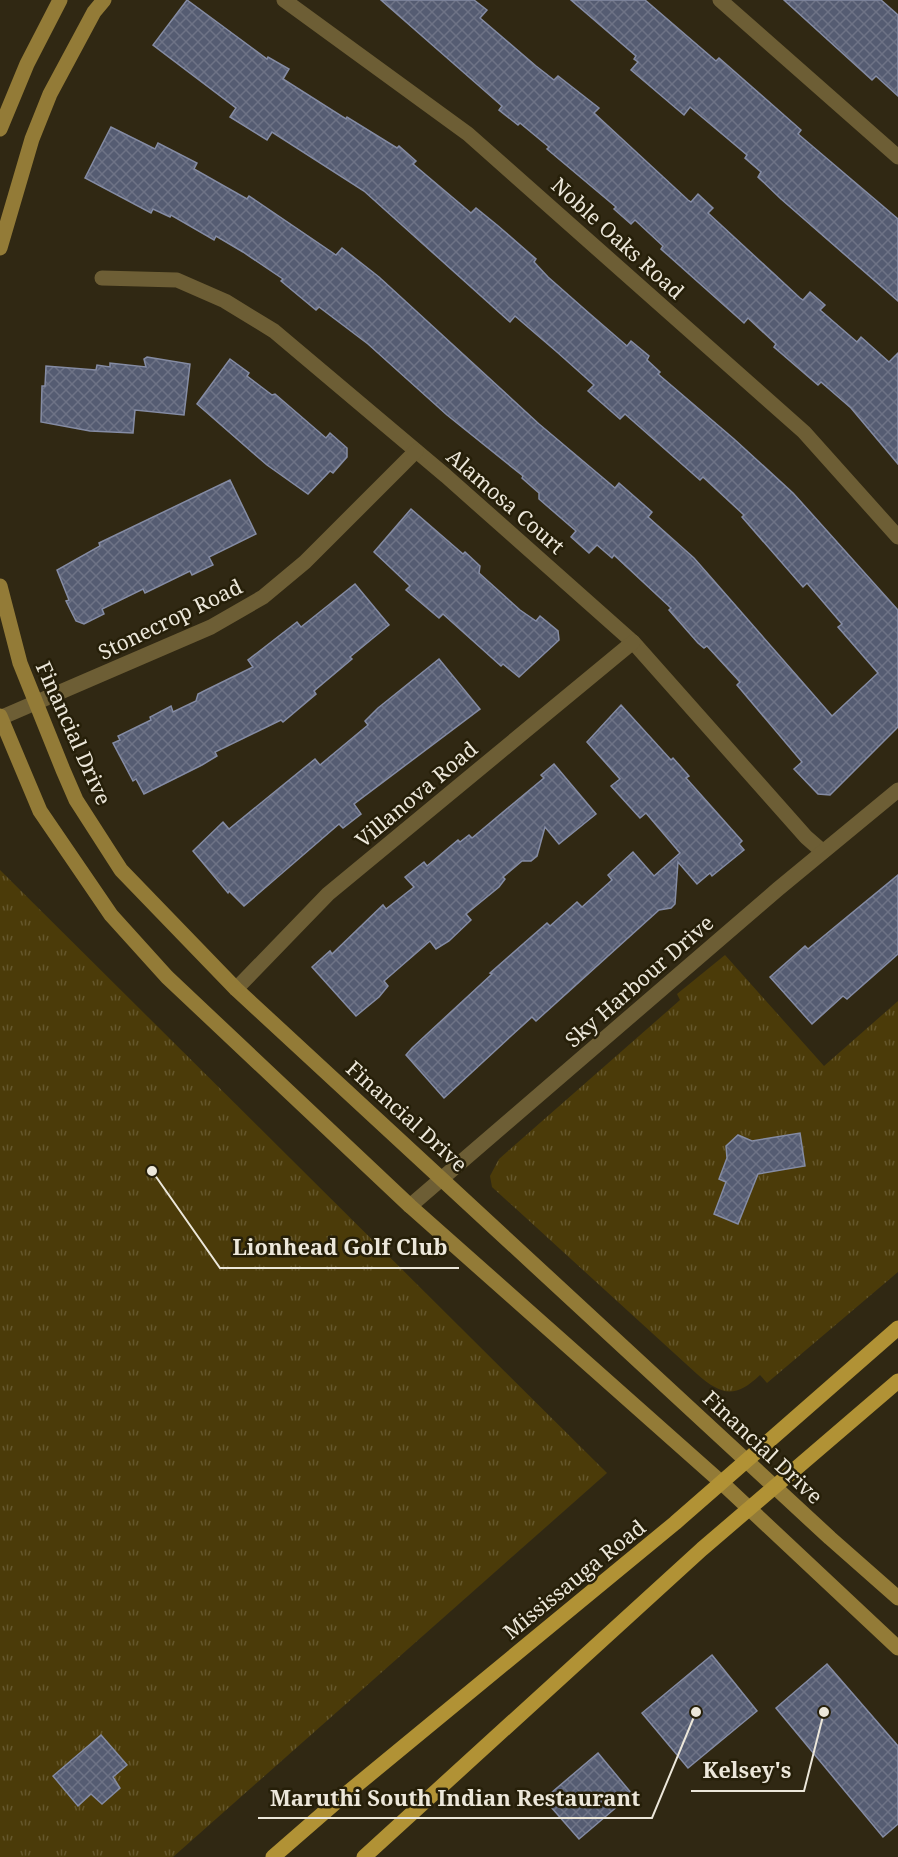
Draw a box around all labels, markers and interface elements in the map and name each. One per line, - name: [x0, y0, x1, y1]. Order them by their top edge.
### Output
- street label: Noble Oaks Road: [546, 171, 690, 305]
- street label: Alamosa Court: [441, 442, 571, 560]
- street label: Stonecrop Road: [93, 572, 247, 666]
- street label: Financial Drive: [30, 657, 118, 809]
- street label: Villanova Road: [349, 735, 483, 853]
- street label: Sky Harbour Drive: [559, 909, 719, 1053]
- street label: Financial Drive: [340, 1054, 474, 1178]
- callout: Lionhead Golf Club: [220, 1228, 459, 1268]
- text: Lionhead Golf Club: [232, 1231, 448, 1261]
- street label: Financial Drive: [697, 1384, 829, 1510]
- street label: Mississauga Road: [497, 1513, 651, 1645]
- callout: Kelsey's: [691, 1751, 804, 1791]
- text: Kelsey's: [703, 1754, 791, 1784]
- callout: Maruthi South Indian Restaurant: [258, 1778, 652, 1818]
- text: Maruthi South Indian Restaurant: [270, 1782, 640, 1812]

